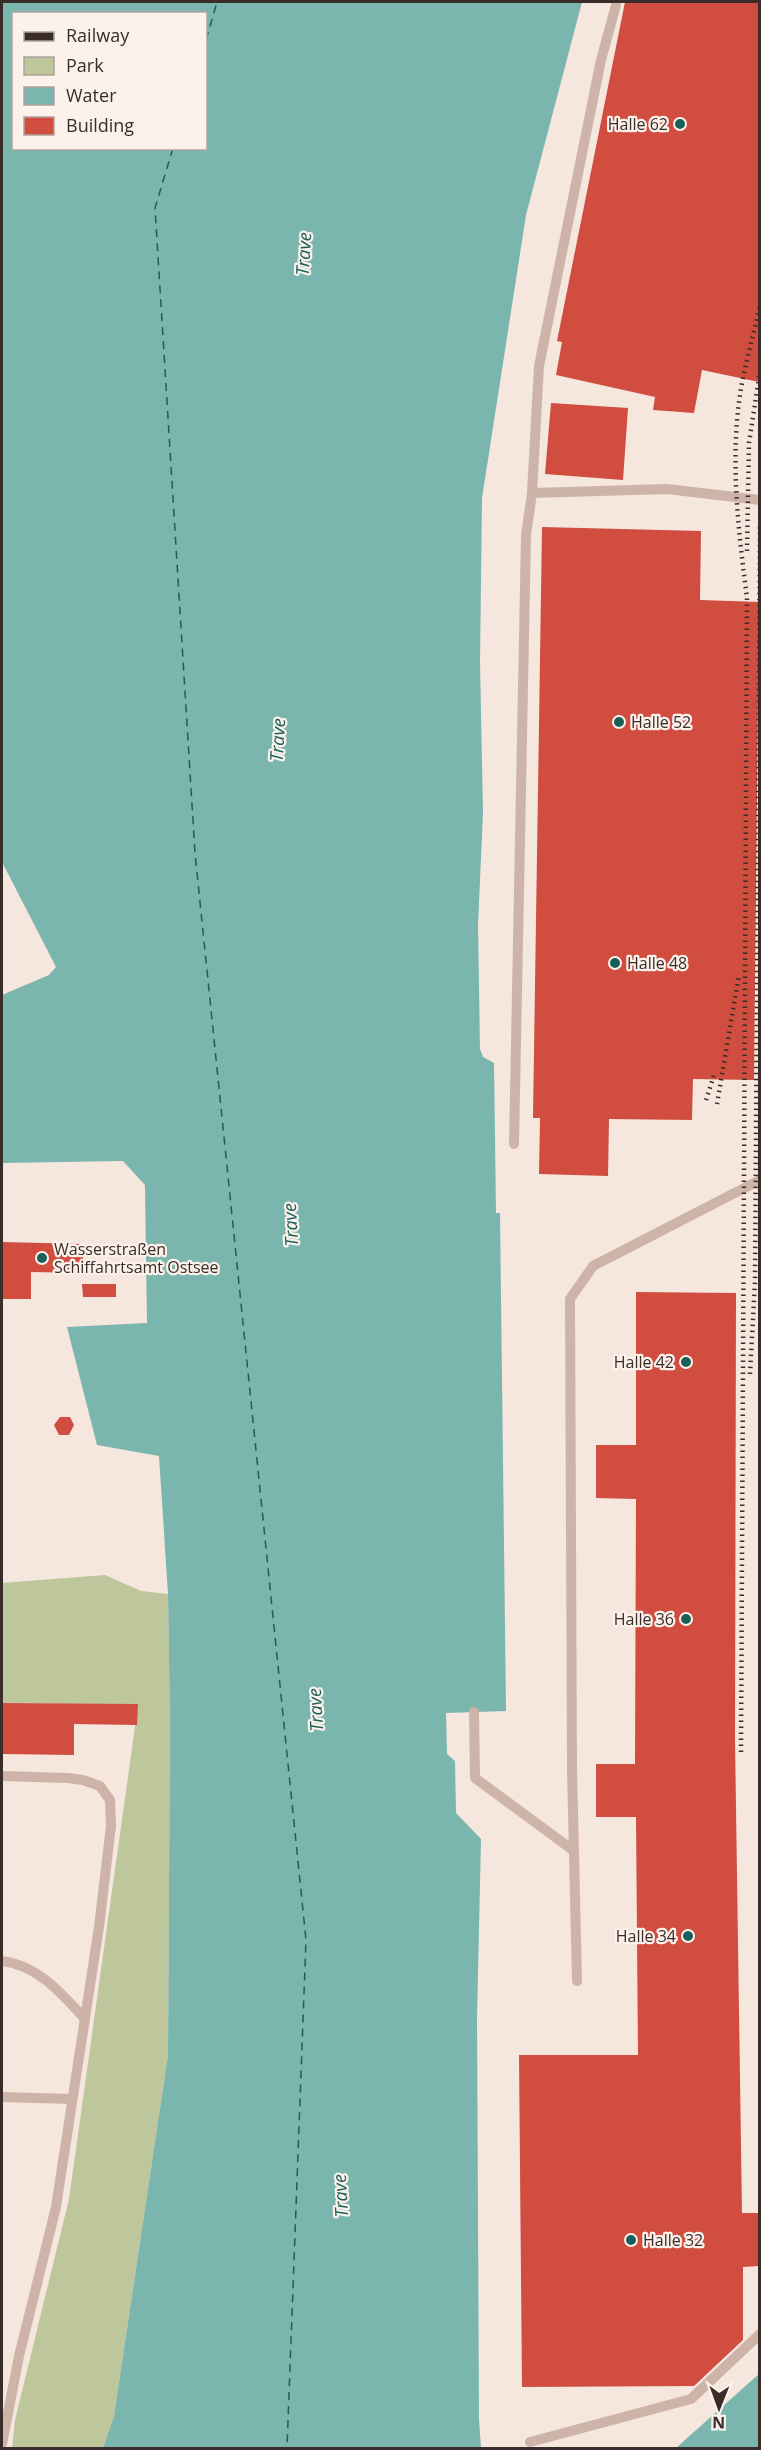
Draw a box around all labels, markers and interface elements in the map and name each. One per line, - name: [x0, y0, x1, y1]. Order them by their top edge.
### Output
- legend: [12, 12, 207, 150]
- text: Railway: [66, 23, 130, 47]
- text: Park: [66, 53, 104, 77]
- text: Water: [66, 83, 117, 107]
- text: Building: [66, 113, 134, 137]
- place label: Halle 62: [608, 113, 668, 135]
- marker: Halle 62: [673, 117, 687, 131]
- water label: Trave: [290, 232, 316, 276]
- place label: Halle 52: [631, 711, 691, 733]
- marker: Halle 52: [612, 715, 626, 729]
- water label: Trave: [264, 718, 290, 762]
- place label: Halle 48: [627, 952, 687, 974]
- marker: Halle 48: [608, 956, 622, 970]
- water label: Trave: [277, 1203, 303, 1247]
- place label: Wasserstraßen Schiffahrtsamt Ostsee: [54, 1238, 219, 1278]
- marker: Wasserstraßen Schiffahrtsamt Ostsee: [35, 1251, 49, 1265]
- place label: Halle 42: [614, 1351, 674, 1373]
- marker: Halle 42: [679, 1355, 693, 1369]
- place label: Halle 36: [614, 1608, 674, 1630]
- marker: Halle 36: [679, 1612, 693, 1626]
- water label: Trave: [302, 1688, 328, 1732]
- place label: Halle 34: [616, 1925, 676, 1947]
- marker: Halle 34: [681, 1929, 695, 1943]
- water label: Trave: [327, 2174, 353, 2218]
- place label: Halle 32: [643, 2229, 703, 2251]
- marker: Halle 32: [624, 2233, 638, 2247]
- north arrow: [689, 2378, 749, 2438]
- text: N: [712, 2412, 725, 2434]

